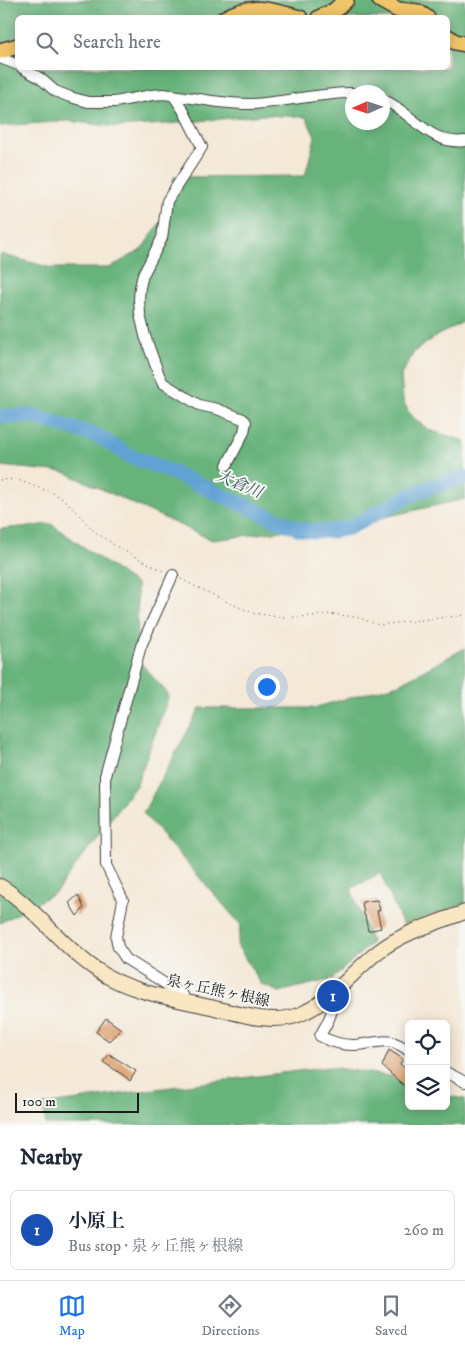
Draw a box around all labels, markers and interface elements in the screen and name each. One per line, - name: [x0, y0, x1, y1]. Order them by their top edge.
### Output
- search box: [15, 15, 450, 70]
- icon: search: [33, 29, 61, 57]
- text: Search here: [73, 31, 161, 54]
- north arrow: [345, 85, 390, 130]
- water label: 大倉川: [213, 465, 267, 503]
- your location: [254, 674, 280, 700]
- street label: 泉ヶ丘熊ヶ根線: [165, 971, 271, 1011]
- pin: 1: [317, 977, 349, 1015]
- map controls: [405, 1020, 450, 1110]
- button: locate: [405, 1020, 450, 1065]
- button: layers: [405, 1065, 450, 1110]
- scale bar: [15, 1090, 139, 1113]
- text: 100 m: [22, 1093, 56, 1111]
- text: Nearby: [20, 1145, 82, 1171]
- text: 小原上: [68, 1210, 125, 1233]
- text: 1: [34, 1220, 40, 1240]
- text: 260 m: [404, 1220, 444, 1240]
- text: Bus stop · 泉ヶ丘熊ヶ根線: [68, 1236, 244, 1256]
- tab: Map: [58, 1292, 86, 1340]
- tab: Directions: [201, 1292, 259, 1340]
- tab: Saved: [375, 1292, 407, 1340]

